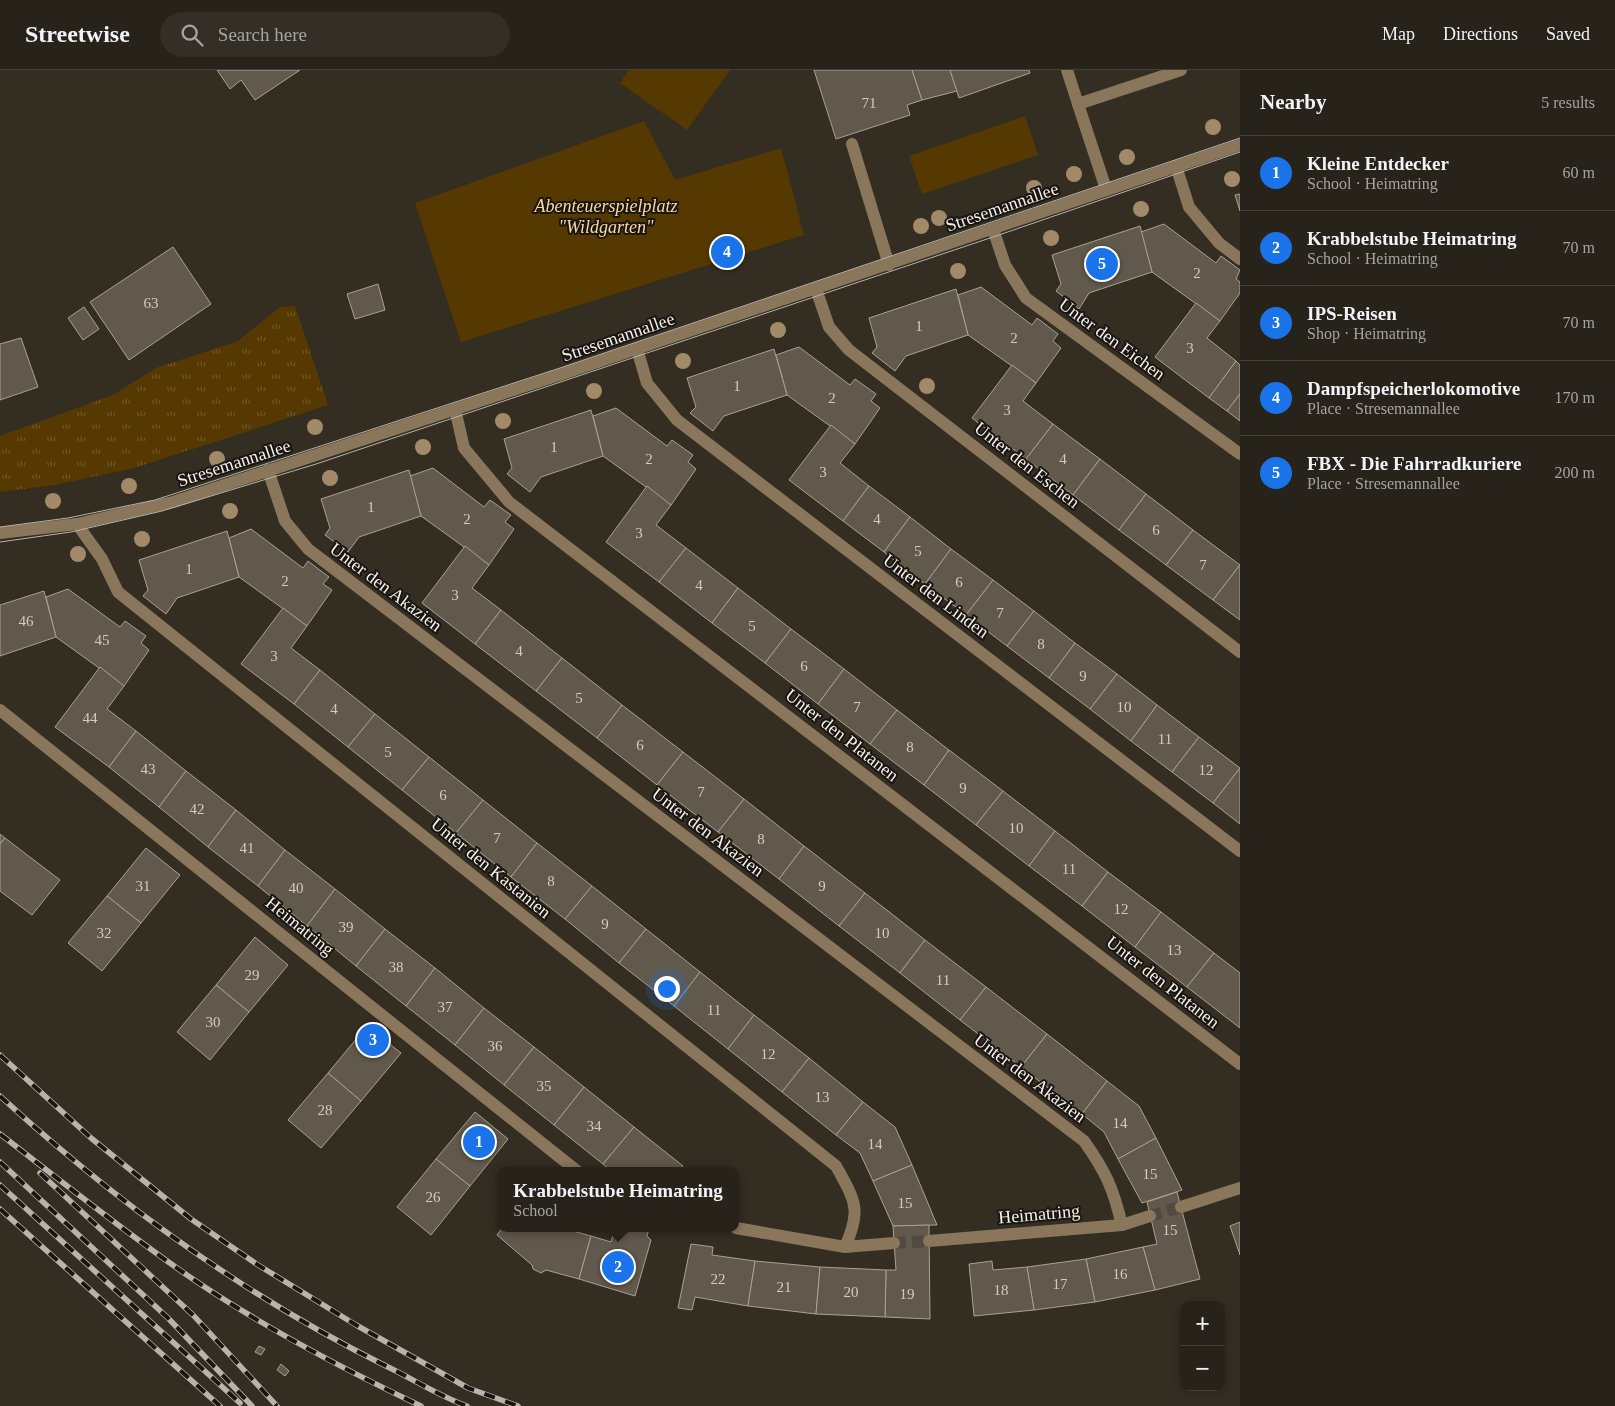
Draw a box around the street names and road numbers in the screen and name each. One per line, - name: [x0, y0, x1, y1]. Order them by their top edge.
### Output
- street label: Stresemannallee: [943, 178, 1061, 236]
- street label: Unter den Eichen: [1055, 294, 1169, 384]
- street label: Stresemannallee: [559, 308, 677, 366]
- street label: Unter den Eschen: [970, 418, 1084, 512]
- street label: Stresemannallee: [175, 435, 293, 491]
- street label: Unter den Akazien: [326, 538, 446, 636]
- street label: Unter den Linden: [879, 550, 993, 642]
- street label: Unter den Platanen: [781, 685, 903, 785]
- street label: Unter den Akazien: [648, 783, 768, 881]
- street label: Unter den Kastanien: [427, 814, 555, 922]
- street label: Heimatring: [262, 892, 338, 960]
- street label: Unter den Platanen: [1102, 932, 1224, 1032]
- street label: Unter den Akazien: [970, 1029, 1090, 1127]
- street label: Heimatring: [997, 1200, 1081, 1228]

